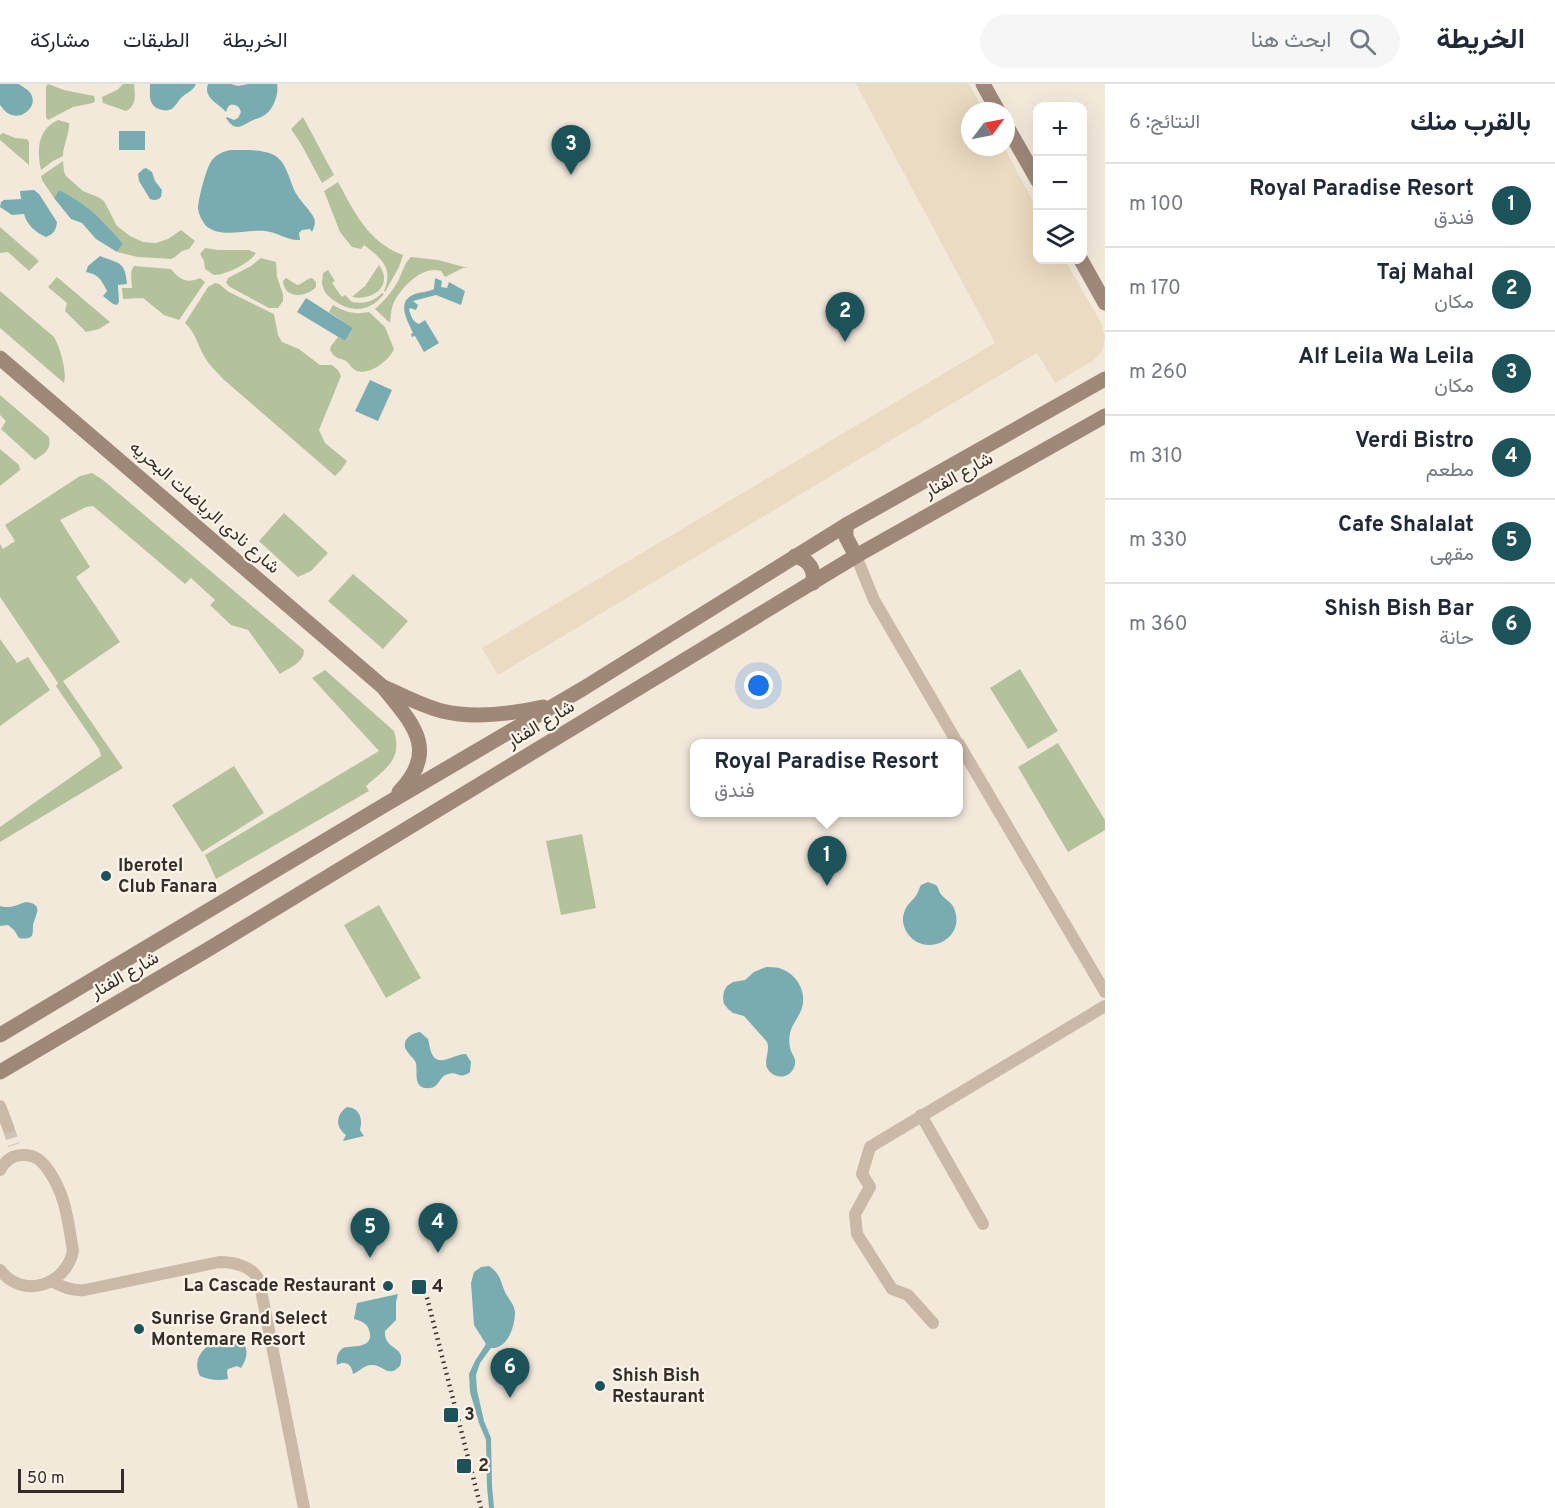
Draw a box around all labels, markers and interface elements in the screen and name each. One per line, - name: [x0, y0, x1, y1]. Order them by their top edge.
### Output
- search box: [980, 14, 1400, 68]
- text: الخريطة: [1436, 23, 1525, 59]
- icon: search: [1346, 25, 1379, 58]
- text: مشاركة: [30, 28, 90, 55]
- text: الطبقات: [123, 28, 190, 55]
- text: الخريطة: [223, 28, 288, 55]
- text: ابحث هنا: [1251, 28, 1331, 55]
- north arrow: [961, 102, 1015, 156]
- map controls: [1033, 102, 1087, 264]
- button: +: [1033, 102, 1087, 156]
- text: بالقرب منك: [1410, 107, 1531, 140]
- text: النتائج: 6: [1129, 110, 1200, 136]
- pin: 3: [552, 126, 590, 175]
- button: −: [1033, 156, 1087, 210]
- text: Royal Paradise Resort: [1249, 176, 1474, 203]
- text: 100 m: [1129, 192, 1184, 218]
- text: 1: [1508, 192, 1516, 218]
- text: فندق: [1434, 206, 1474, 232]
- button: layers: [1033, 210, 1087, 264]
- text: Taj Mahal: [1376, 260, 1474, 287]
- text: 170 m: [1129, 276, 1181, 302]
- text: 2: [1505, 276, 1518, 302]
- text: مكان: [1434, 290, 1474, 316]
- pin: 2: [826, 292, 864, 342]
- text: Alf Leila Wa Leila: [1298, 344, 1474, 371]
- text: 260 m: [1129, 360, 1188, 386]
- text: 3: [1506, 360, 1518, 386]
- text: مكان: [1434, 374, 1474, 400]
- text: Verdi Bistro: [1355, 428, 1474, 455]
- street label: شارع نادى الرياضات البحريه: [124, 436, 284, 580]
- text: 310 m: [1129, 444, 1183, 470]
- text: 4: [1505, 444, 1518, 470]
- street label: شارع الفنار: [919, 448, 998, 505]
- text: مطعم: [1426, 458, 1474, 484]
- text: Cafe Shalalat: [1338, 512, 1474, 539]
- text: 330 m: [1129, 528, 1187, 554]
- text: 5: [1505, 528, 1518, 554]
- text: مقهى: [1430, 542, 1474, 568]
- text: Shish Bish Bar: [1324, 596, 1474, 623]
- text: 360 m: [1129, 612, 1187, 638]
- text: 6: [1505, 612, 1518, 638]
- text: حانة: [1439, 626, 1474, 652]
- your location: [744, 671, 773, 700]
- street label: شارع الفنار: [502, 696, 579, 755]
- popup: [690, 739, 963, 817]
- text: Royal Paradise Resort: [714, 749, 939, 776]
- text: فندق: [714, 779, 755, 805]
- pin: 1: [808, 836, 846, 886]
- place label: Iberotel Club Fanara: [118, 855, 217, 899]
- marker: Iberotel Club Fanara: [99, 869, 113, 883]
- street label: شارع الفنار: [86, 947, 164, 1005]
- pin: 4: [418, 1204, 458, 1253]
- pin: 5: [350, 1208, 389, 1258]
- place label: La Cascade Restaurant: [184, 1275, 376, 1298]
- place label: 4: [432, 1276, 444, 1299]
- marker: 4: [410, 1278, 428, 1296]
- marker: La Cascade Restaurant: [381, 1279, 395, 1293]
- place label: Sunrise Grand Select Montemare Resort: [151, 1308, 328, 1352]
- marker: Sunrise Grand Select Montemare Resort: [132, 1322, 146, 1336]
- pin: 6: [490, 1348, 530, 1398]
- place label: Shish Bish Restaurant: [612, 1365, 705, 1409]
- marker: Shish Bish Restaurant: [593, 1379, 607, 1393]
- place label: 3: [464, 1404, 475, 1427]
- marker: 3: [442, 1406, 460, 1424]
- place label: 2: [478, 1455, 489, 1478]
- marker: 2: [455, 1457, 473, 1475]
- scale bar: [18, 1466, 124, 1494]
- text: 50 m: [27, 1469, 65, 1489]

